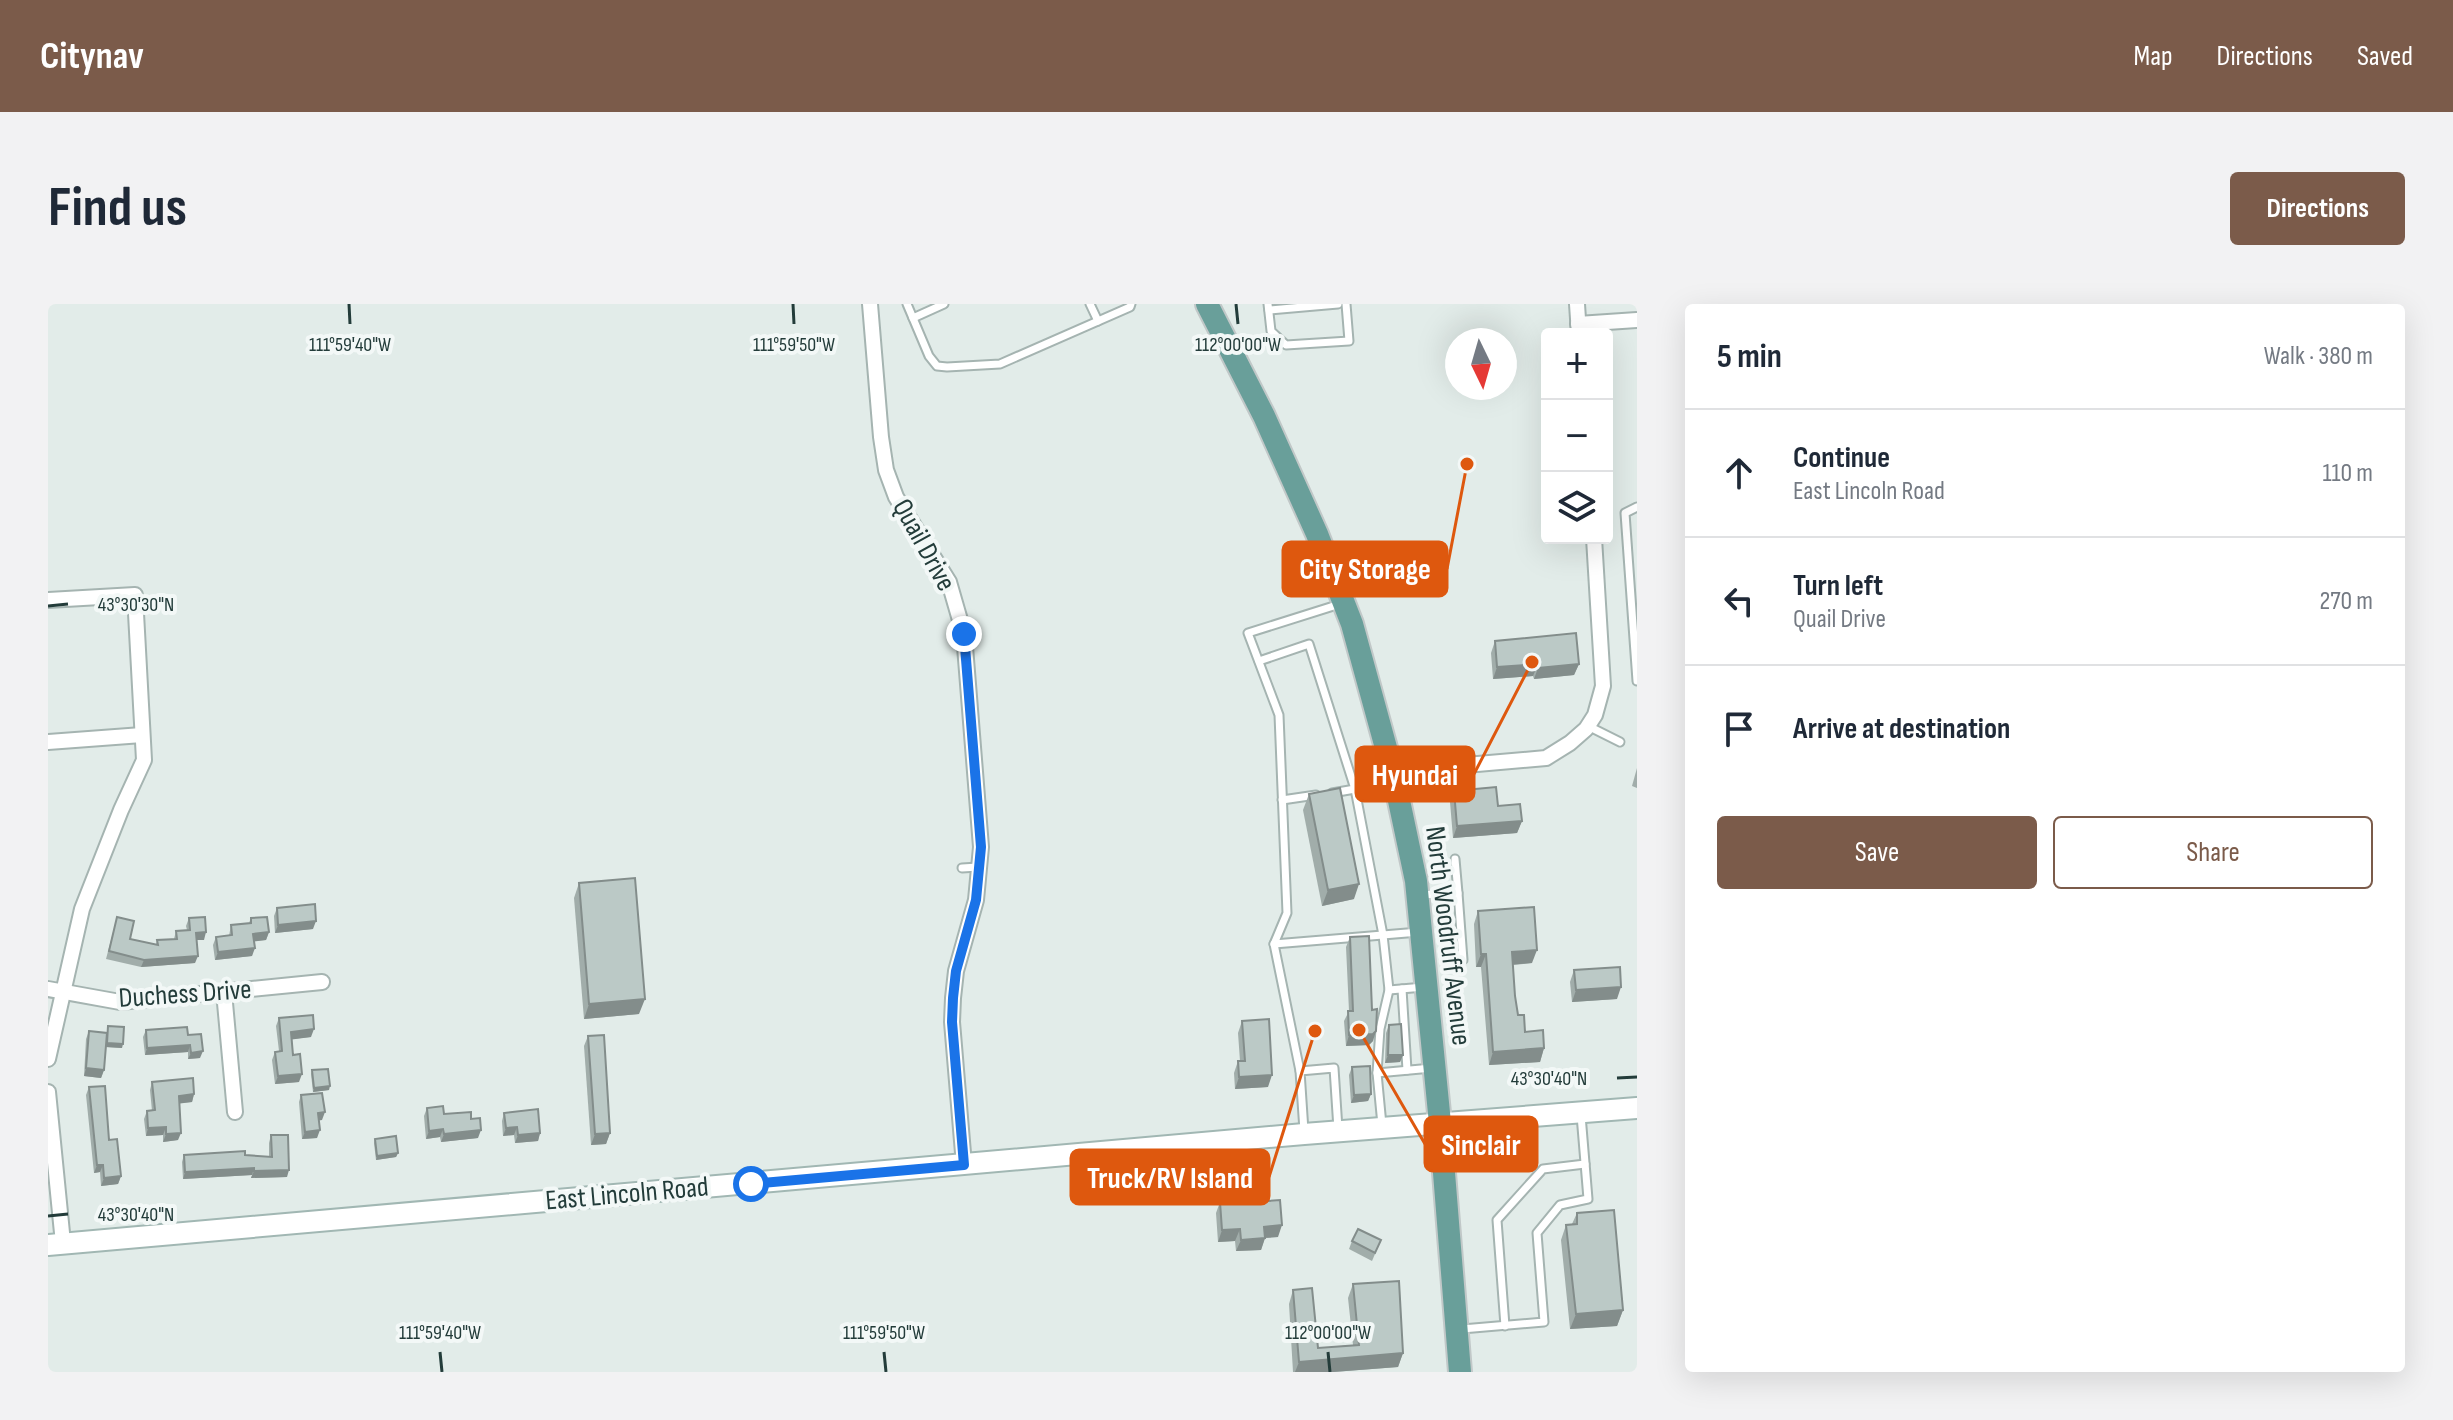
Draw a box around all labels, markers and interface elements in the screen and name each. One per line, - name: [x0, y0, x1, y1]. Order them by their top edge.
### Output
- text: Citynav: [40, 34, 144, 79]
- text: Map: [2134, 40, 2173, 73]
- text: Directions: [2217, 40, 2313, 73]
- text: Saved: [2357, 40, 2413, 73]
- button: Directions: [2230, 172, 2405, 245]
- text: Find us: [48, 175, 187, 242]
- north arrow: [1445, 328, 1517, 400]
- map controls: [1541, 328, 1613, 544]
- button: +: [1541, 328, 1613, 400]
- text: 111°59'40"W: [309, 333, 391, 357]
- text: 111°59'50"W: [753, 333, 835, 357]
- text: 112°00'00"W: [1195, 333, 1281, 357]
- text: 5 min: [1717, 336, 1782, 377]
- text: Walk · 380 m: [2264, 341, 2373, 372]
- button: −: [1541, 400, 1613, 472]
- text: Continue: [1793, 440, 1890, 476]
- icon: ahead: [1717, 451, 1761, 495]
- text: 110 m: [2322, 458, 2373, 489]
- button: layers: [1541, 472, 1613, 544]
- text: East Lincoln Road: [1793, 476, 1945, 507]
- street label: Quail Drive: [885, 493, 963, 597]
- callout: City Storage: [1283, 542, 1447, 596]
- text: City Storage: [1299, 552, 1431, 588]
- text: Turn left: [1793, 568, 1883, 604]
- icon: left: [1717, 579, 1761, 623]
- text: 270 m: [2320, 586, 2373, 617]
- text: 43°30'30"N: [98, 593, 174, 617]
- text: Quail Drive: [1793, 604, 1886, 635]
- route end: [946, 616, 982, 652]
- icon: arrive: [1717, 707, 1761, 751]
- text: Arrive at destination: [1793, 711, 2010, 747]
- callout: Hyundai: [1356, 747, 1474, 801]
- text: Hyundai: [1372, 758, 1458, 794]
- button: Save: [1717, 816, 2037, 889]
- button: Share: [2053, 816, 2373, 889]
- street label: North Woodruff Avenue: [1418, 824, 1478, 1048]
- street label: Duchess Drive: [117, 973, 253, 1015]
- text: 43°30'40"N: [1511, 1067, 1587, 1091]
- callout: Sinclair: [1425, 1117, 1537, 1171]
- text: Sinclair: [1441, 1128, 1521, 1164]
- callout: Truck/RV Island: [1071, 1150, 1269, 1204]
- text: Truck/RV Island: [1087, 1161, 1253, 1197]
- route start: [733, 1166, 769, 1202]
- street label: East Lincoln Road: [544, 1170, 710, 1218]
- text: 43°30'40"N: [98, 1203, 174, 1227]
- text: 111°59'40"W: [399, 1321, 481, 1345]
- text: 111°59'50"W: [843, 1321, 925, 1345]
- text: 112°00'00"W: [1285, 1321, 1371, 1345]

